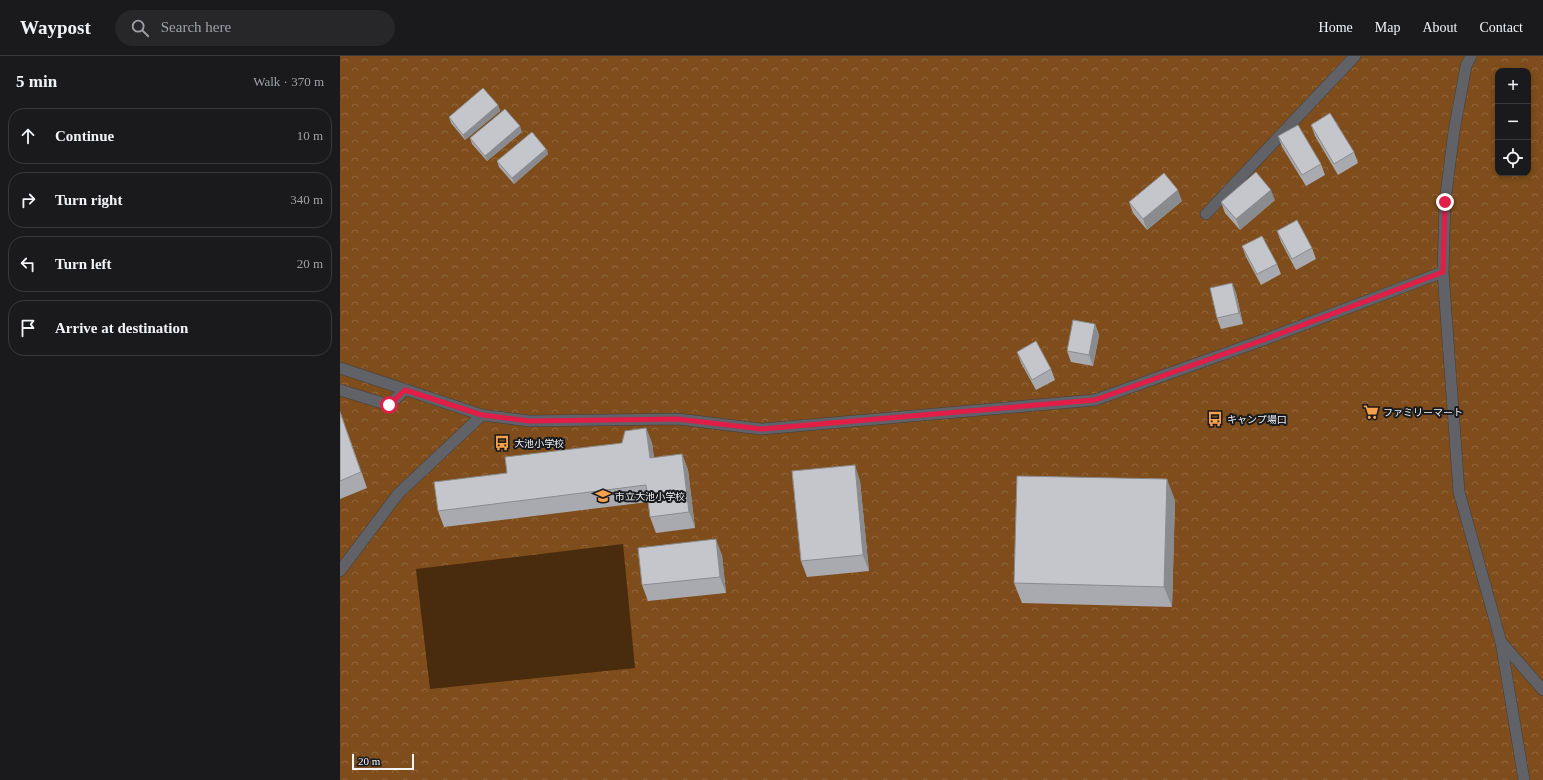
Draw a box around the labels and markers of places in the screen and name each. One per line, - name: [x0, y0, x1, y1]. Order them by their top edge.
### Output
- supermarket icon: ファミリーマート: [1362, 403, 1380, 421]
- place label: ファミリーマート: [1383, 407, 1463, 418]
- bus stop icon: キャンプ場口: [1206, 410, 1224, 428]
- place label: キャンプ場口: [1227, 414, 1287, 425]
- bus stop icon: 大池小学校: [493, 434, 511, 452]
- place label: 大池小学校: [514, 438, 564, 449]
- school or university icon: 市立大池小学校: [594, 487, 612, 505]
- place label: 市立大池小学校: [615, 491, 685, 502]

